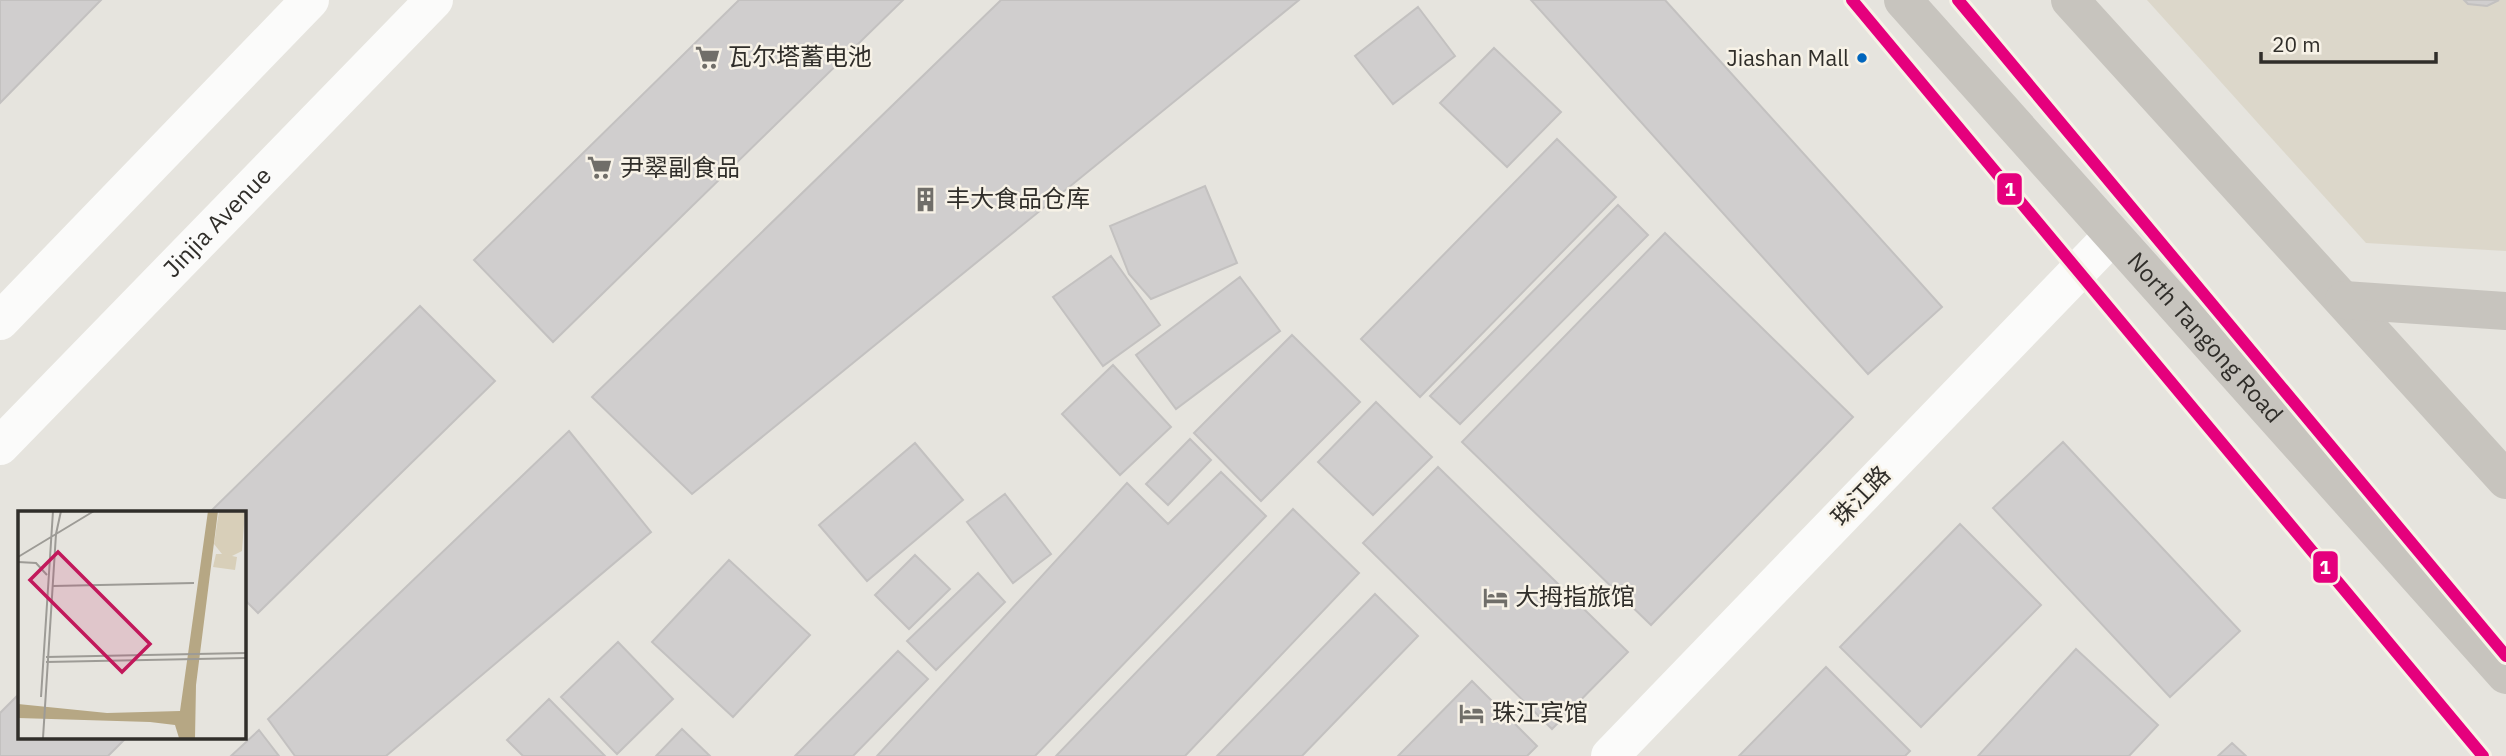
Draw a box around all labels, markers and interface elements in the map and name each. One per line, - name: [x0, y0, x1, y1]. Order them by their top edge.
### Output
- scale bar: [2261, 21, 2436, 65]
- text: 20 m: [2272, 30, 2321, 58]
- place label: 瓦尔塔蓄电池: [728, 40, 872, 72]
- supermarket icon: 瓦尔塔蓄电池: [694, 43, 722, 71]
- place label: Jiashan Mall: [1726, 43, 1849, 72]
- marker: Jiashan Mall: [1855, 51, 1869, 65]
- place label: 尹翠副食品: [620, 151, 740, 183]
- supermarket icon: 尹翠副食品: [586, 154, 614, 182]
- street label: Jinjia Avenue: [156, 159, 278, 284]
- line badge: 1: [1996, 172, 2023, 206]
- text: 1: [2004, 177, 2016, 201]
- place label: 丰大食品仓库: [946, 182, 1090, 214]
- building icon: 丰大食品仓库: [912, 185, 940, 213]
- street label: North Tangong Road: [2121, 245, 2290, 429]
- street label: 珠江路: [1824, 458, 1897, 532]
- inset map: [18, 511, 245, 738]
- line badge: 1: [2312, 550, 2339, 584]
- text: 1: [2319, 555, 2331, 579]
- place label: 大拇指旅馆: [1515, 580, 1635, 612]
- hotel icon: 大拇指旅馆: [1481, 583, 1509, 611]
- place label: 珠江宾馆: [1492, 696, 1588, 728]
- hotel icon: 珠江宾馆: [1458, 699, 1486, 727]

